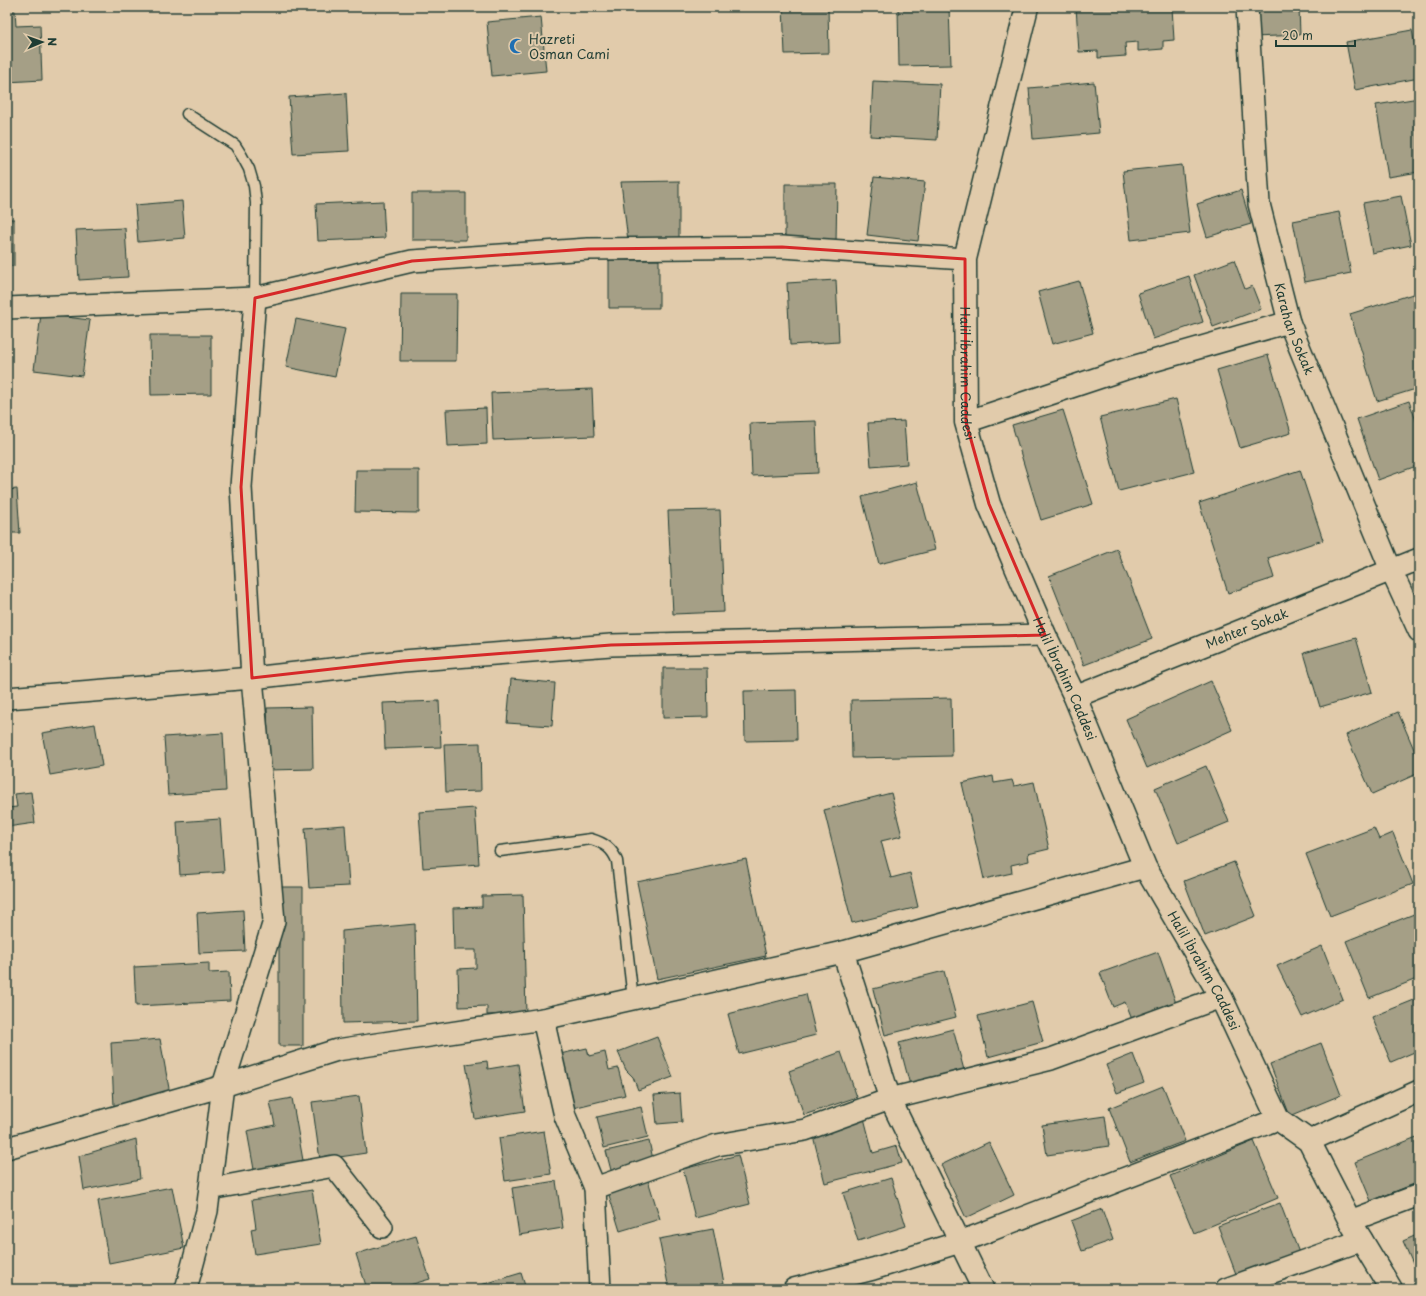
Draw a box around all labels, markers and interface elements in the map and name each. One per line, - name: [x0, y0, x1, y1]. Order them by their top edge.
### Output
- north arrow: [22, 22, 62, 62]
- scale bar: [1276, 22, 1355, 48]
- text: 20 m: [1282, 26, 1313, 44]
- place label: Hazreti Osman Cami: [529, 29, 610, 63]
- text: N: [44, 37, 61, 47]
- mosque icon: Hazreti Osman Cami: [508, 37, 526, 55]
- street label: Karahan Sokak: [1270, 280, 1320, 378]
- street label: Halil İbrahim Caddesi: [956, 306, 981, 442]
- street label: Mehter Sokak: [1202, 603, 1291, 653]
- street label: Halil İbrahim Caddesi: [1029, 613, 1102, 743]
- street label: Halil İbrahim Caddesi: [1164, 907, 1245, 1033]

